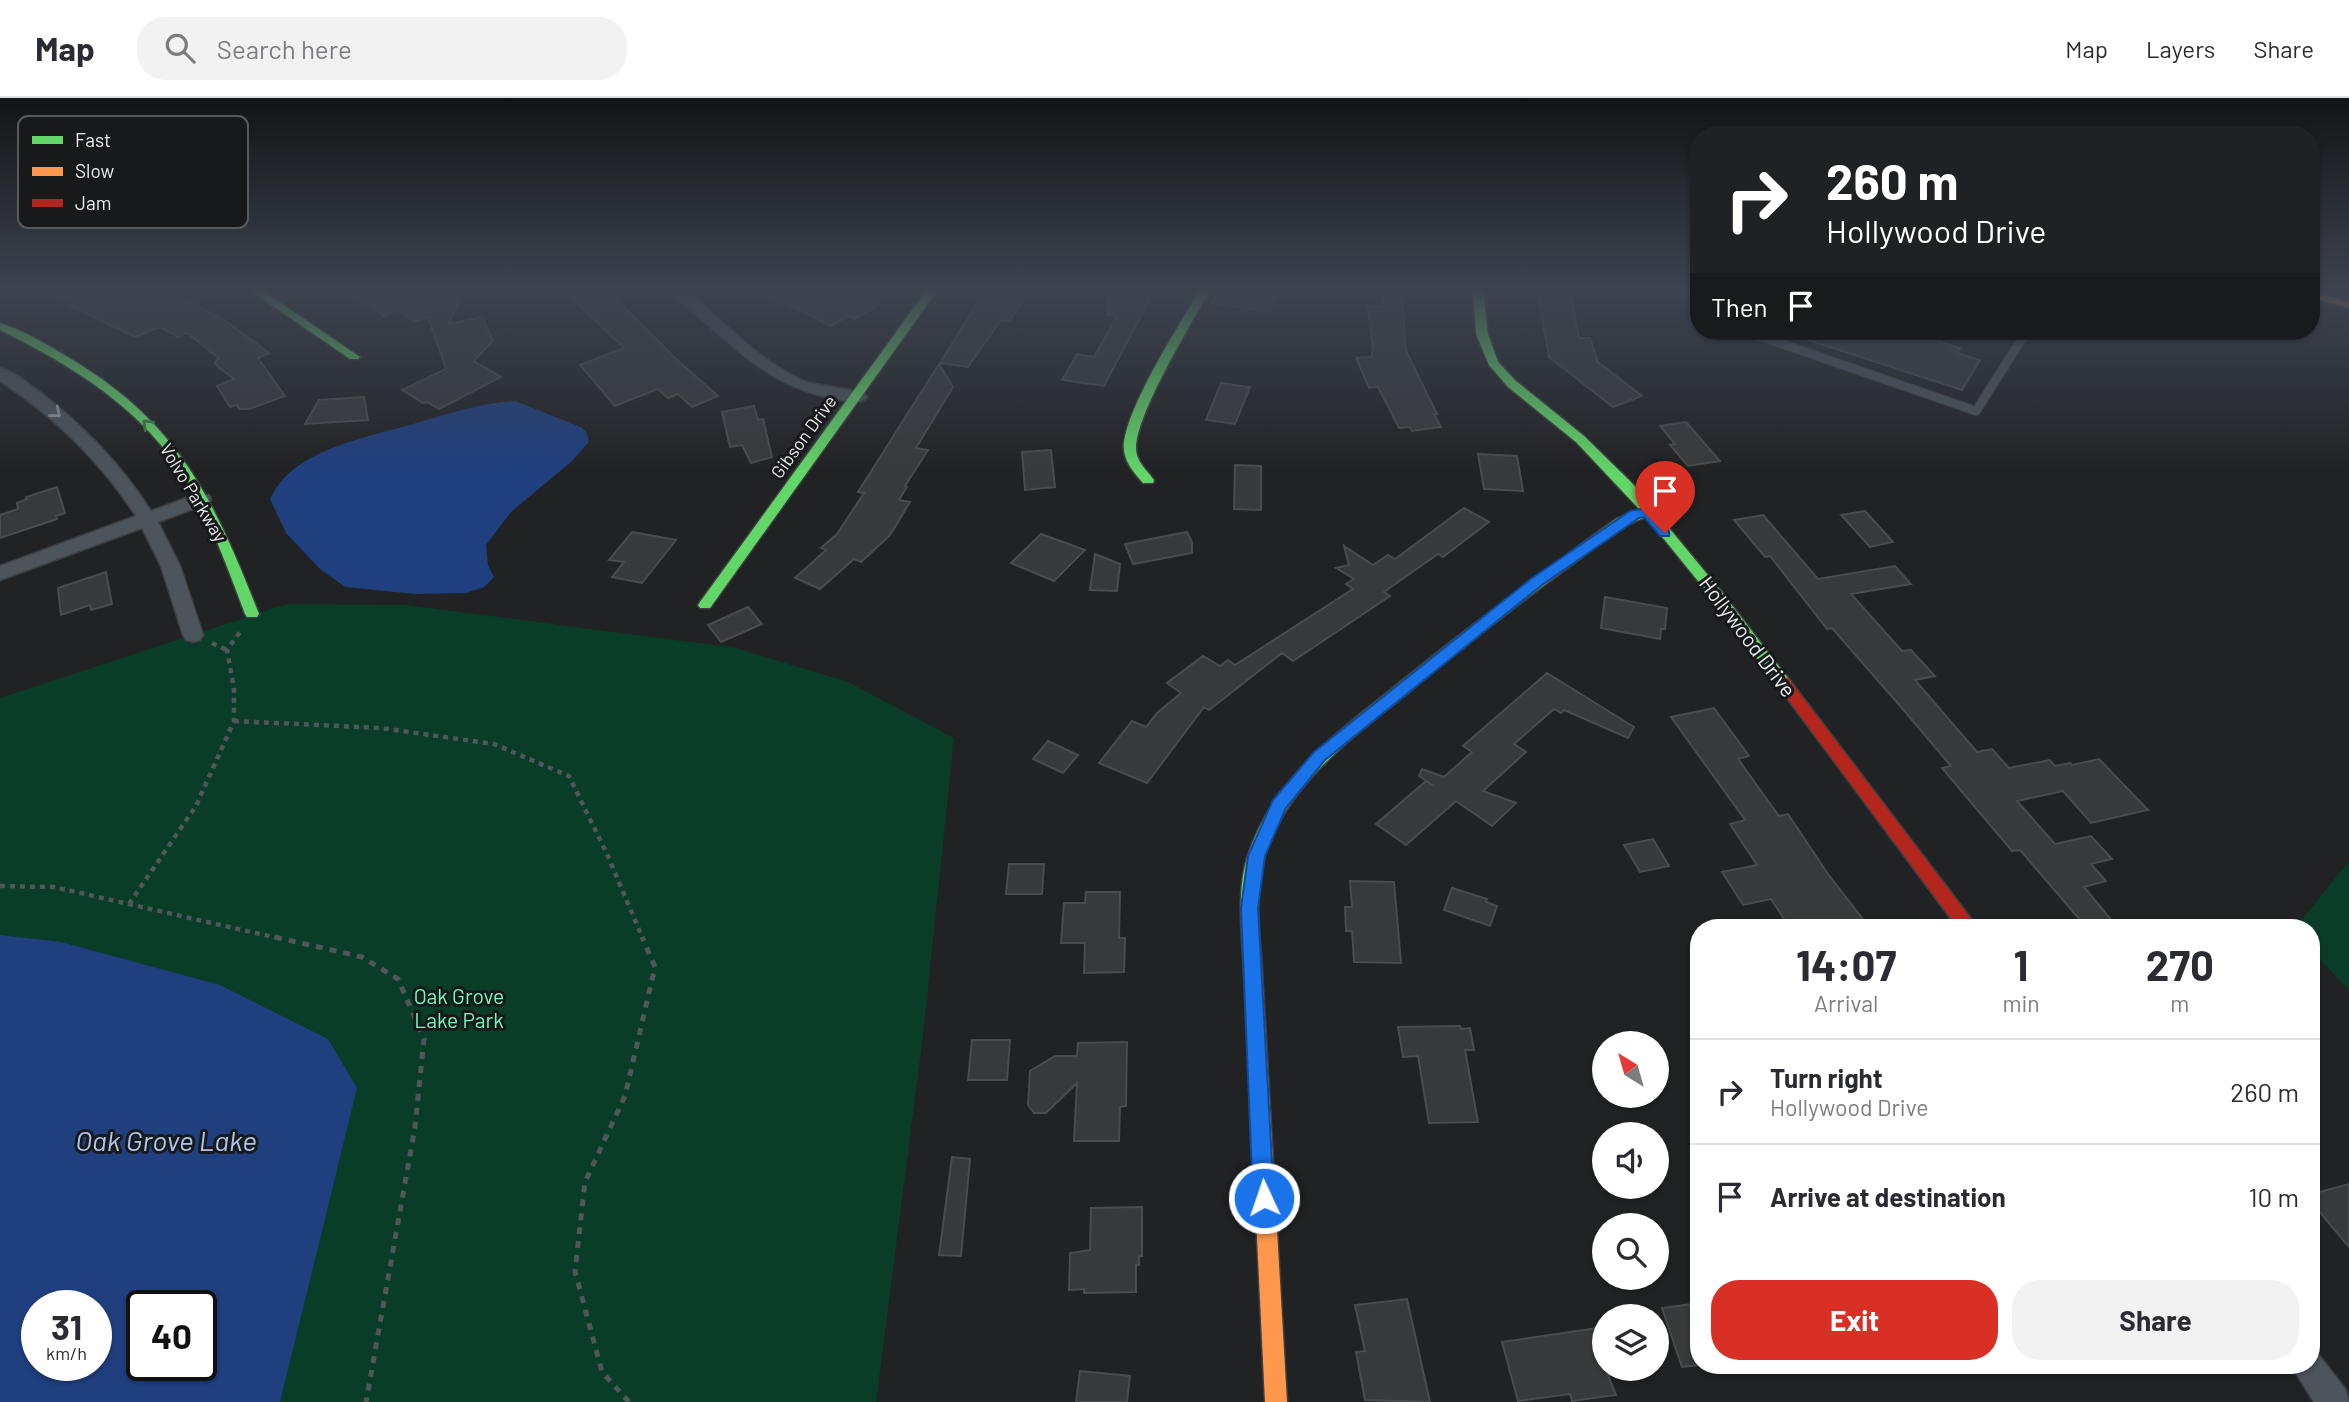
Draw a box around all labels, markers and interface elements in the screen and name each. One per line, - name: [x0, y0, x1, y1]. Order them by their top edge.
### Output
- search box: [137, 17, 627, 80]
- text: Map: [35, 28, 95, 68]
- icon: search: [161, 29, 199, 67]
- text: Search here: [217, 33, 352, 64]
- text: Map: [2065, 34, 2108, 63]
- text: Layers: [2146, 34, 2215, 63]
- text: Share: [2253, 34, 2314, 63]
- legend: [18, 116, 248, 228]
- text: Fast: [75, 128, 111, 151]
- text: 260 m: [1826, 151, 1958, 210]
- icon: right: [1711, 154, 1802, 245]
- text: Slow: [75, 159, 114, 182]
- text: Jam: [75, 191, 111, 214]
- text: Hollywood Drive: [1826, 211, 2046, 249]
- icon: arrive: [1782, 287, 1820, 325]
- text: Then: [1711, 291, 1768, 322]
- street label: Gibson Drive: [766, 391, 841, 482]
- one-way arrow: [48, 404, 60, 417]
- one-way arrow: [143, 420, 156, 433]
- street label: Volvo Parkway: [156, 439, 232, 546]
- pin: [1635, 461, 1695, 533]
- icon: arrive: [1646, 472, 1684, 510]
- street label: Hollywood Drive: [1695, 571, 1802, 701]
- text: 14:07: [1796, 939, 1896, 989]
- text: 1: [2014, 939, 2028, 989]
- text: 270: [2146, 939, 2214, 989]
- park label: Oak Grove Lake Park: [414, 983, 504, 1032]
- text: Arrival: [1814, 989, 1878, 1017]
- text: min: [2002, 989, 2040, 1017]
- text: m: [2170, 989, 2189, 1017]
- north arrow: [1592, 1031, 1670, 1108]
- map controls: [1592, 1031, 1669, 1381]
- text: Turn right: [1770, 1062, 1883, 1093]
- icon: right: [1711, 1073, 1749, 1111]
- text: 260 m: [2230, 1076, 2299, 1107]
- text: Hollywood Drive: [1770, 1093, 1928, 1121]
- button: sound: [1592, 1122, 1669, 1199]
- water label: Oak Grove Lake: [75, 1123, 257, 1157]
- position arrow: [1227, 1161, 1301, 1235]
- icon: arrive: [1711, 1178, 1749, 1216]
- text: Arrive at destination: [1770, 1181, 2006, 1212]
- text: 10 m: [2249, 1181, 2299, 1212]
- button: search: [1592, 1213, 1669, 1290]
- button: Exit: [1711, 1280, 1998, 1360]
- button: Share: [2012, 1280, 2299, 1360]
- speed limit sign: 40: [126, 1290, 217, 1381]
- button: layers: [1592, 1304, 1669, 1381]
- text: 31: [51, 1305, 82, 1347]
- text: km/h: [46, 1342, 87, 1364]

